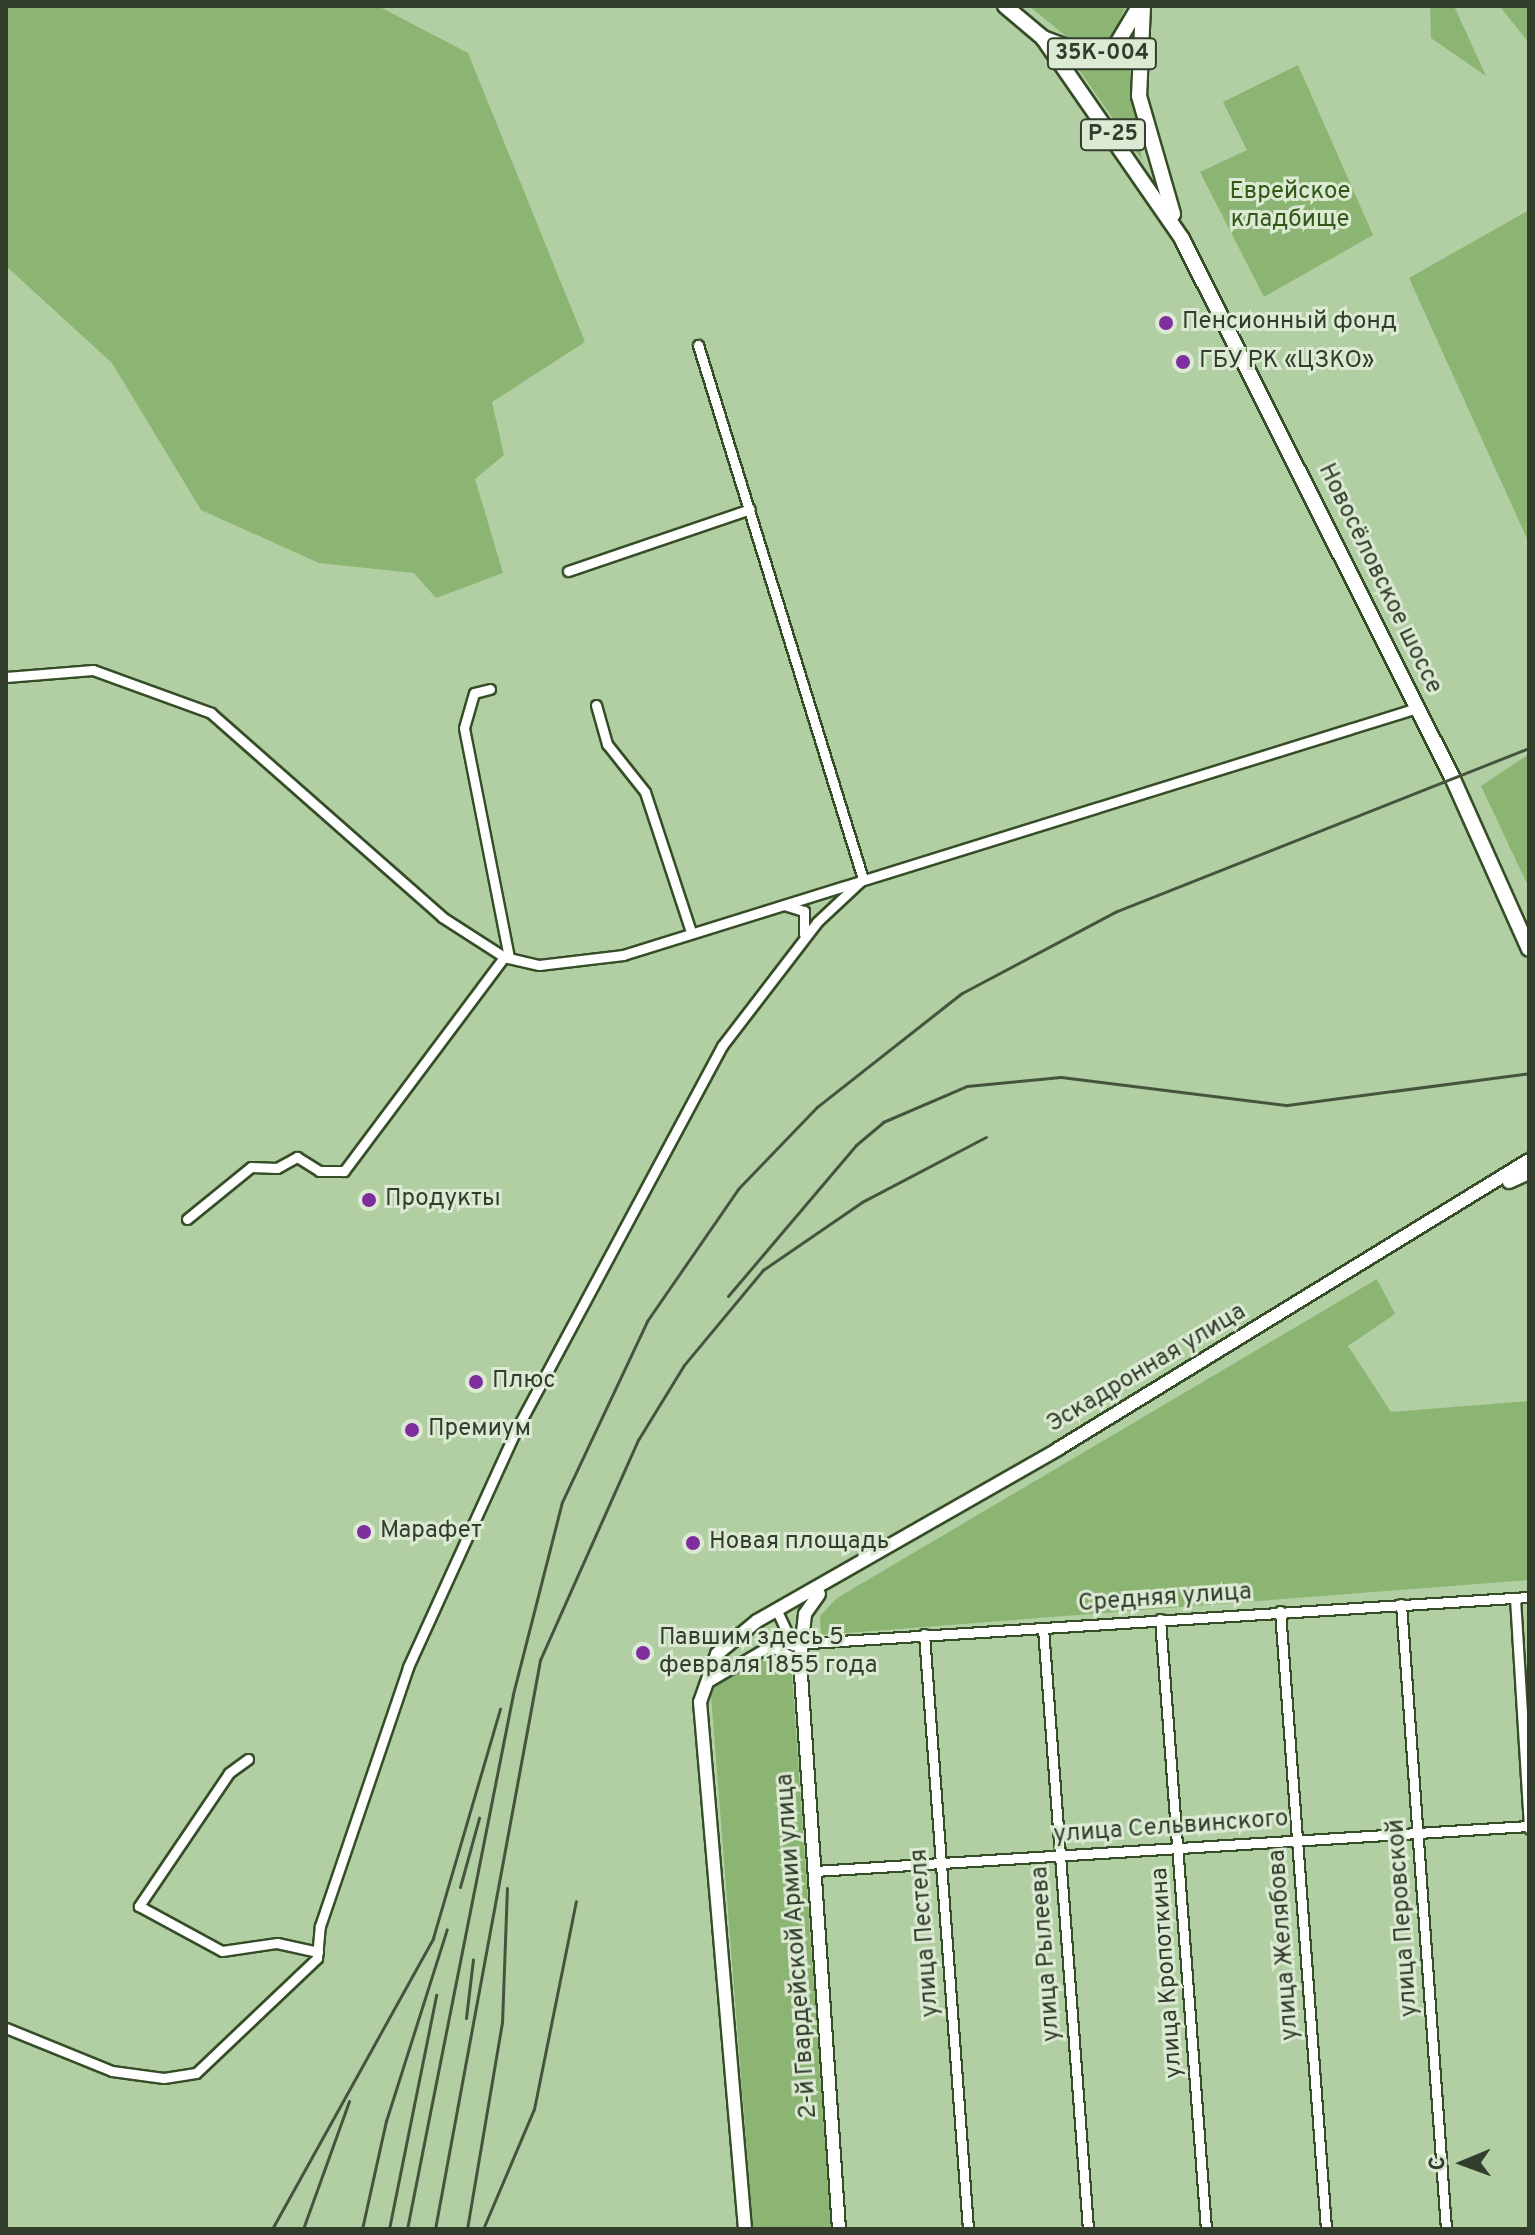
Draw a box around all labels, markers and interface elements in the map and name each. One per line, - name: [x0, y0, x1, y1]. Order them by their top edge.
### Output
- road number: 35К-004: [1046, 36, 1158, 72]
- road number: Р-25: [1079, 117, 1147, 153]
- park label: Еврейское кладбище: [1230, 179, 1350, 235]
- place label: Пенсионный фонд: [1182, 309, 1397, 337]
- marker: Пенсионный фонд: [1157, 314, 1175, 332]
- place label: ГБУ РК «ЦЗКО»: [1199, 348, 1375, 376]
- marker: ГБУ РК «ЦЗКО»: [1174, 353, 1192, 371]
- street label: Новосёловское шоссе: [1311, 459, 1447, 699]
- place label: Продукты: [385, 1186, 501, 1214]
- marker: Продукты: [360, 1191, 378, 1209]
- street label: Эскадронная улица: [1042, 1298, 1252, 1440]
- place label: Плюс: [492, 1368, 556, 1396]
- marker: Плюс: [467, 1373, 485, 1391]
- place label: Премиум: [428, 1416, 531, 1444]
- marker: Премиум: [403, 1421, 421, 1439]
- place label: Марафет: [380, 1518, 482, 1546]
- marker: Марафет: [355, 1523, 373, 1541]
- place label: Новая площадь: [709, 1529, 889, 1557]
- marker: Новая площадь: [684, 1534, 702, 1552]
- street label: Средняя улица: [1077, 1579, 1253, 1619]
- place label: Павшим здесь 5 февраля 1855 года: [659, 1625, 877, 1681]
- marker: Павшим здесь 5 февраля 1855 года: [634, 1644, 652, 1662]
- street label: 2-й Гвардейской Армии улица: [772, 1772, 824, 2120]
- street label: улица Сельвинского: [1053, 1805, 1289, 1851]
- street label: улица Перовской: [1383, 1818, 1425, 2018]
- street label: улица Пестеля: [906, 1848, 946, 2018]
- street label: улица Желябова: [1264, 1848, 1306, 2042]
- street label: улица Рылеева: [1027, 1865, 1067, 2043]
- street label: улица Кропоткина: [1146, 1867, 1190, 2079]
- north arrow: [1423, 2123, 1503, 2203]
- text: С: [1425, 2156, 1452, 2171]

